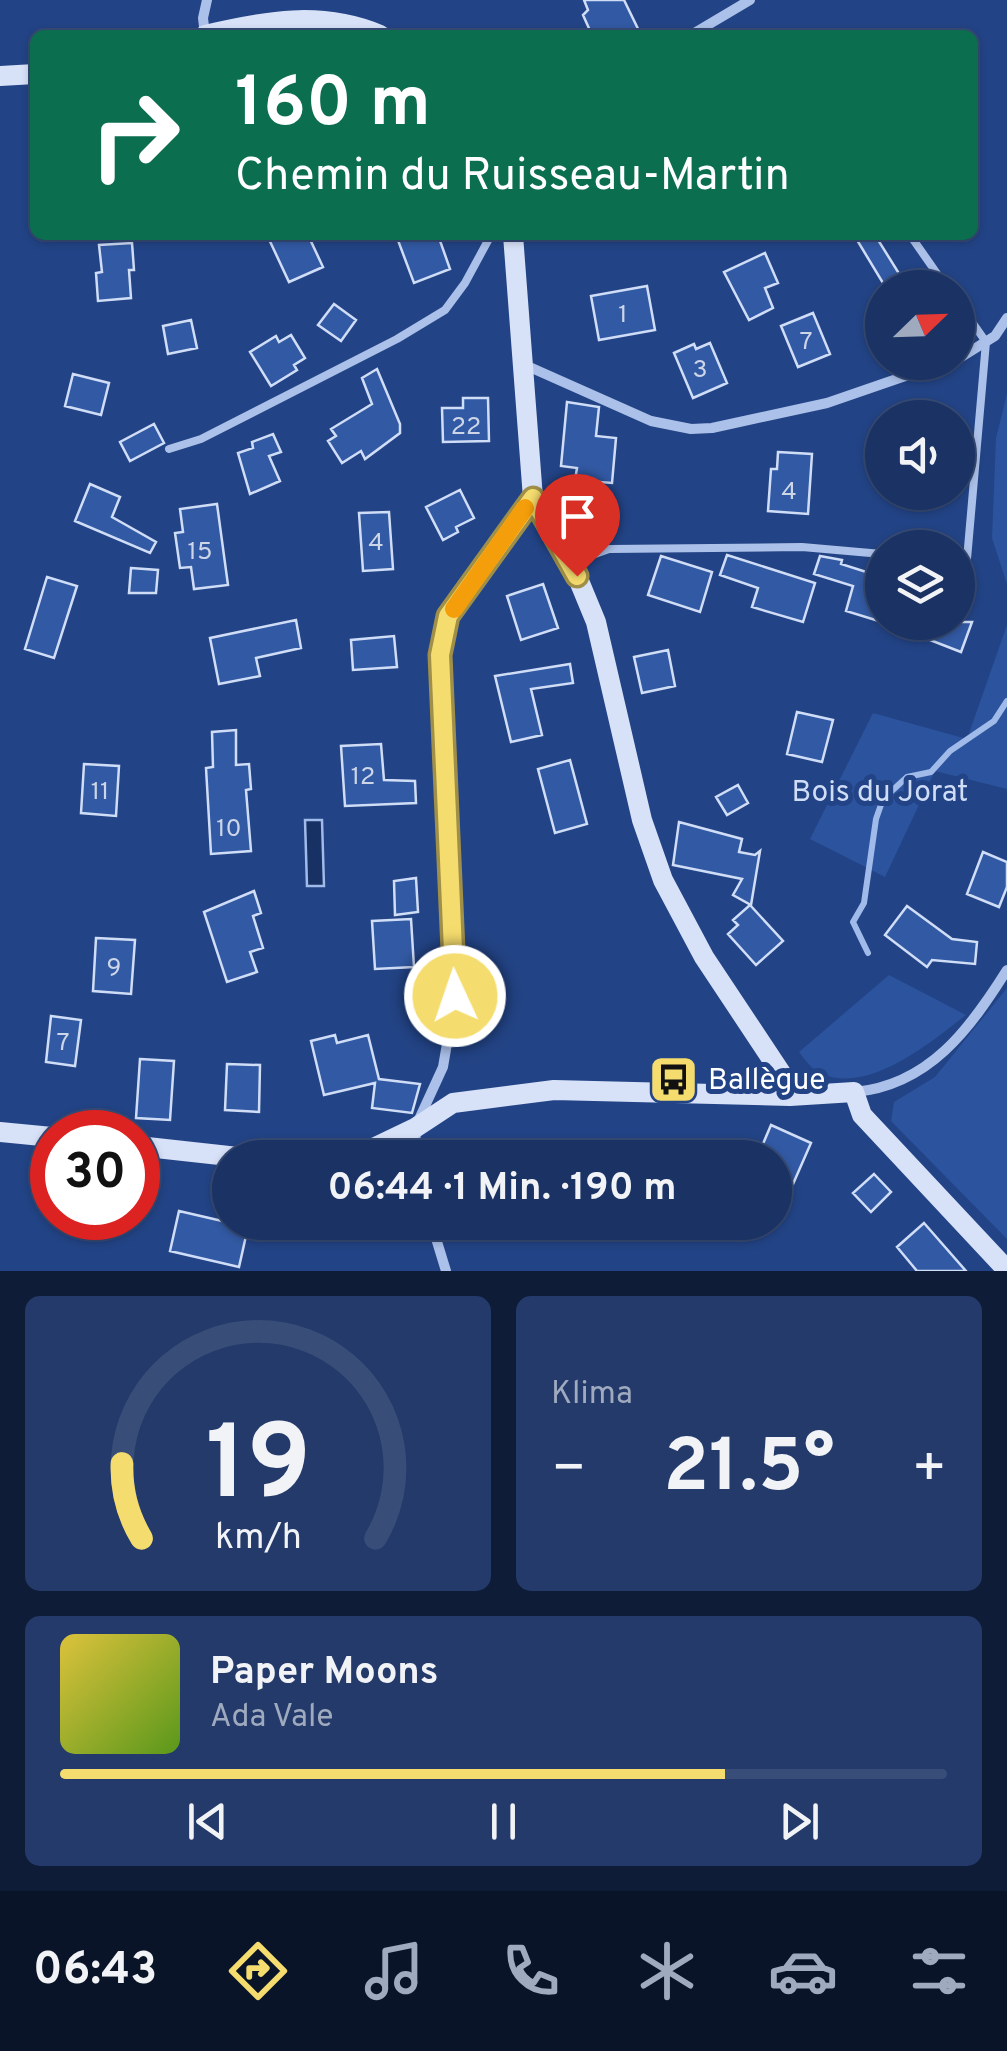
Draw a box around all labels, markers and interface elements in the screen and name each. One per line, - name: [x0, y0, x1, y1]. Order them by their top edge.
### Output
- text: 160 m: [235, 62, 431, 151]
- icon: right: [70, 70, 200, 200]
- text: Chemin du Ruisseau-Martin: [235, 149, 790, 206]
- north arrow: [865, 270, 975, 380]
- map controls: [865, 270, 975, 640]
- house number: 1: [618, 300, 628, 332]
- house number: 7: [799, 327, 813, 359]
- house number: 3: [692, 355, 708, 387]
- button: sound: [865, 400, 975, 510]
- house number: 22: [451, 412, 481, 444]
- pin: [535, 474, 620, 577]
- house number: 4: [781, 477, 797, 509]
- icon: arrive: [550, 489, 605, 544]
- house number: 4: [368, 528, 384, 560]
- button: layers: [865, 530, 975, 640]
- house number: 15: [188, 537, 212, 569]
- house number: 12: [351, 762, 375, 794]
- park label: Bois du Jorat: [792, 775, 968, 812]
- house number: 11: [91, 777, 109, 809]
- house number: 10: [216, 814, 242, 846]
- position arrow: [403, 944, 507, 1048]
- house number: 9: [107, 953, 121, 985]
- house number: 7: [56, 1028, 70, 1060]
- bus stop icon: Ballègue: [647, 1053, 699, 1105]
- place label: Ballègue: [708, 1063, 825, 1100]
- speed limit sign: 30: [30, 1110, 160, 1240]
- text: 06:44 · 1 Min. · 190 m: [327, 1165, 677, 1214]
- text: Klima: [551, 1375, 633, 1415]
- text: 19: [205, 1404, 311, 1536]
- text: 21.5°: [663, 1423, 835, 1518]
- text: −: [551, 1436, 586, 1506]
- text: +: [912, 1436, 947, 1506]
- text: km/h: [215, 1516, 301, 1562]
- text: Paper Moons: [210, 1649, 439, 1698]
- text: Ada Vale: [210, 1698, 334, 1738]
- icon: previous: [180, 1794, 235, 1849]
- icon: pause: [476, 1794, 531, 1849]
- icon: next: [772, 1794, 827, 1849]
- icon: directions: [223, 1936, 293, 2006]
- icon: music: [359, 1936, 429, 2006]
- icon: phone: [496, 1936, 566, 2006]
- icon: climate: [632, 1936, 702, 2006]
- icon: car: [768, 1936, 838, 2006]
- icon: filters: [904, 1936, 974, 2006]
- text: 06:43: [33, 1943, 157, 2000]

